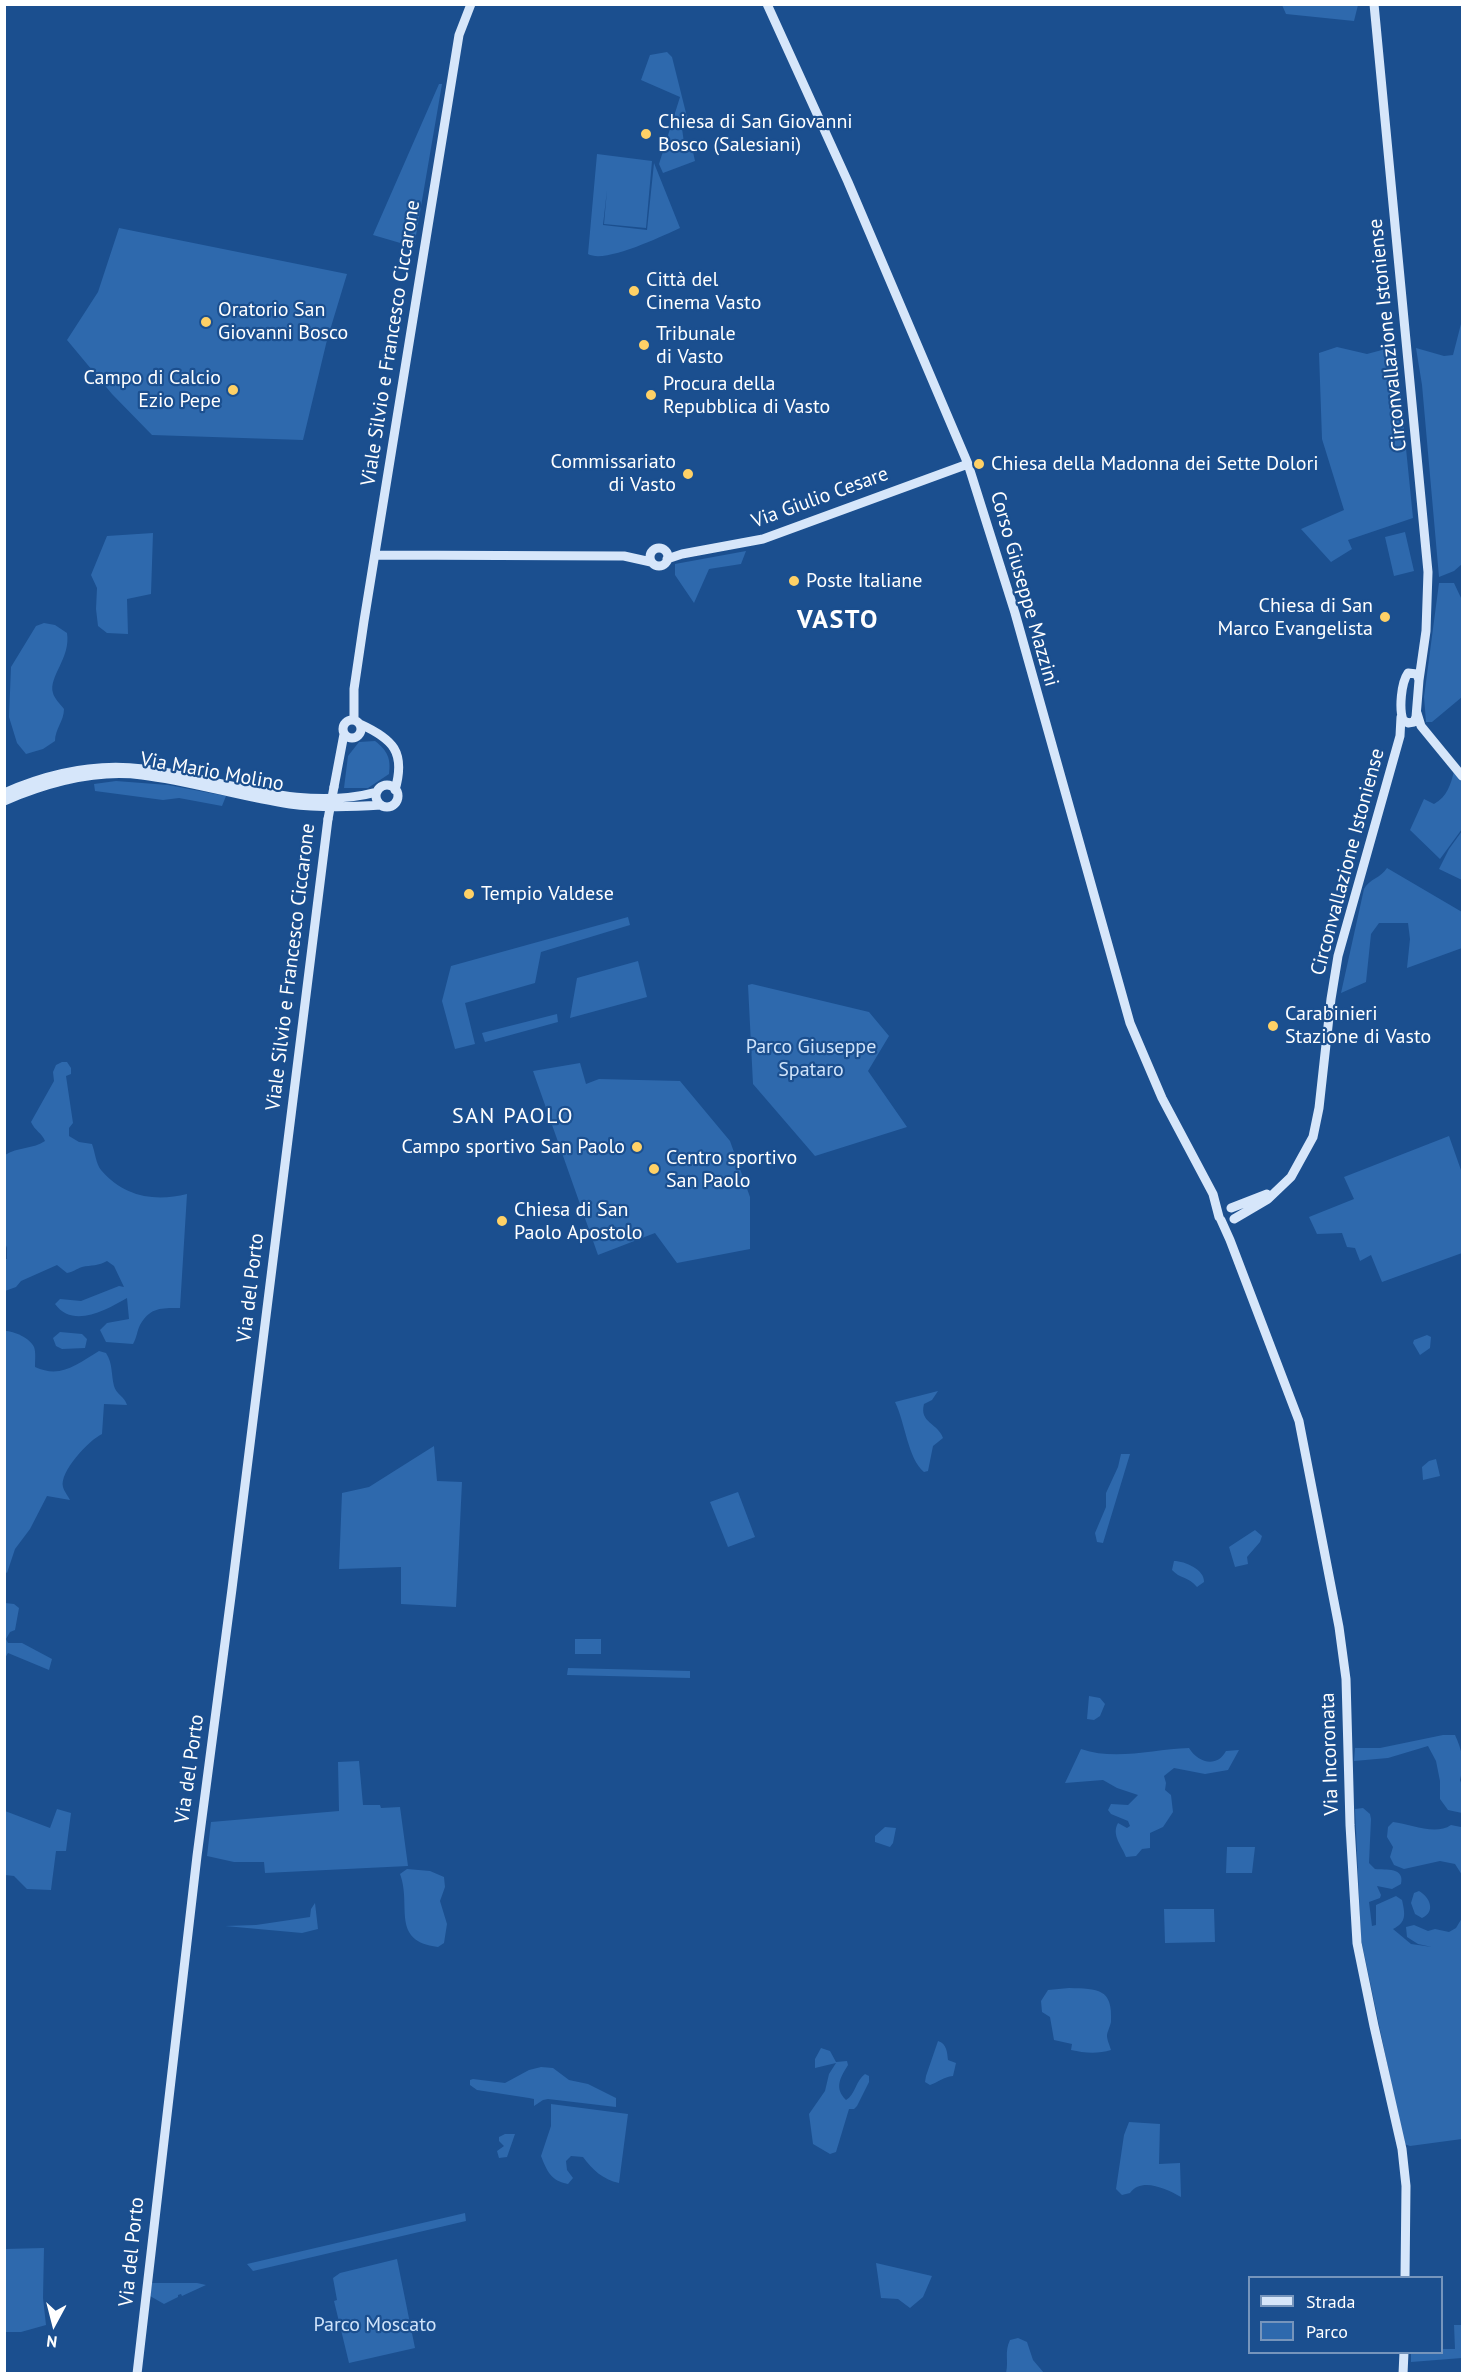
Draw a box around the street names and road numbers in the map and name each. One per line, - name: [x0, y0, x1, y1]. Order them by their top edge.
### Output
- street label: Viale Silvio e Francesco Ciccarone: [357, 198, 425, 488]
- street label: Circonvallazione Istoniense: [1364, 217, 1412, 453]
- street label: Via Giulio Cesare: [748, 462, 892, 534]
- street label: Corso Giuseppe Mazzini: [985, 489, 1063, 689]
- street label: Circonvallazione Istoniense: [1306, 746, 1390, 978]
- street label: Via Mario Molino: [138, 748, 286, 796]
- street label: Viale Silvio e Francesco Ciccarone: [261, 822, 321, 1112]
- street label: Via del Porto: [232, 1232, 270, 1344]
- street label: Via Incoronata: [1316, 1692, 1344, 1816]
- street label: Via del Porto: [170, 1713, 210, 1825]
- street label: Via del Porto: [114, 2196, 150, 2308]

